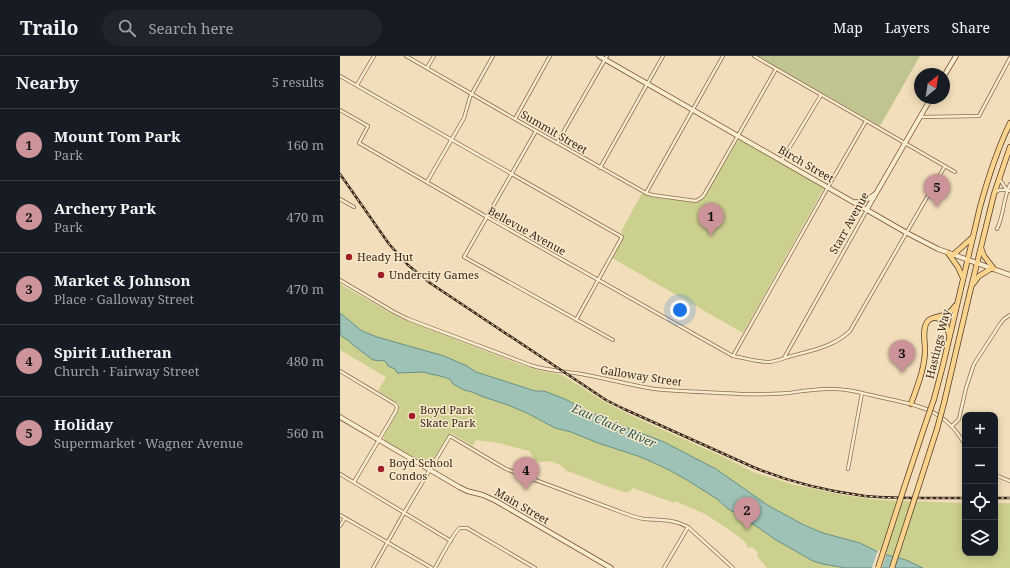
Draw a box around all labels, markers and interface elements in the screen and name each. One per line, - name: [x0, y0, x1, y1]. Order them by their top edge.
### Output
- search box: [102, 10, 382, 46]
- text: Trailo: [20, 15, 78, 41]
- icon: search: [116, 17, 138, 39]
- text: Search here: [148, 18, 234, 38]
- text: Map: [833, 18, 863, 37]
- text: Layers: [885, 18, 930, 37]
- text: Share: [952, 18, 990, 37]
- north arrow: [914, 68, 950, 104]
- text: Nearby: [16, 71, 79, 94]
- text: 5 results: [272, 73, 324, 91]
- street label: Summit Street: [518, 106, 590, 157]
- text: Mount Tom Park: [54, 126, 181, 146]
- text: 1: [25, 136, 33, 154]
- text: 160 m: [287, 136, 324, 154]
- street label: Birch Street: [776, 142, 837, 186]
- text: Park: [54, 146, 83, 164]
- pin: 5: [924, 174, 950, 207]
- street label: Starr Avenue: [825, 189, 872, 256]
- text: Archery Park: [54, 198, 156, 218]
- street label: Bellevue Avenue: [485, 203, 569, 258]
- pin: 1: [698, 203, 724, 236]
- text: 2: [25, 208, 33, 226]
- text: 470 m: [287, 208, 324, 226]
- text: Park: [54, 218, 83, 236]
- place label: Heady Hut: [357, 249, 413, 264]
- marker: Heady Hut: [344, 252, 354, 262]
- place label: Undercity Games: [389, 267, 479, 282]
- text: Market & Johnson: [54, 270, 190, 290]
- marker: Undercity Games: [376, 270, 386, 280]
- text: 3: [25, 280, 33, 298]
- text: 470 m: [287, 280, 324, 298]
- text: Place · Galloway Street: [54, 290, 194, 308]
- your location: [670, 300, 690, 320]
- street label: Hastings Way: [922, 307, 954, 380]
- pin: 3: [889, 340, 915, 373]
- text: Spirit Lutheran: [54, 342, 172, 362]
- text: 4: [25, 352, 33, 370]
- text: 480 m: [287, 352, 324, 370]
- text: Church · Fairway Street: [54, 362, 199, 380]
- street label: Galloway Street: [599, 362, 683, 389]
- water label: Eau Claire River: [568, 399, 659, 452]
- place label: Boyd Park Skate Park: [420, 402, 476, 430]
- marker: Boyd Park Skate Park: [407, 411, 417, 421]
- map controls: [962, 412, 998, 556]
- button: +: [962, 412, 998, 448]
- text: Holiday: [54, 414, 113, 434]
- text: 5: [25, 424, 33, 442]
- text: 560 m: [287, 424, 324, 442]
- text: Supermarket · Wagner Avenue: [54, 434, 243, 452]
- button: −: [962, 448, 998, 484]
- place label: Boyd School Condos: [389, 455, 453, 483]
- pin: 4: [513, 457, 539, 490]
- marker: Boyd School Condos: [376, 464, 386, 474]
- street label: Main Street: [492, 484, 552, 527]
- button: locate: [962, 484, 998, 520]
- pin: 2: [734, 497, 760, 530]
- button: layers: [962, 520, 998, 556]

